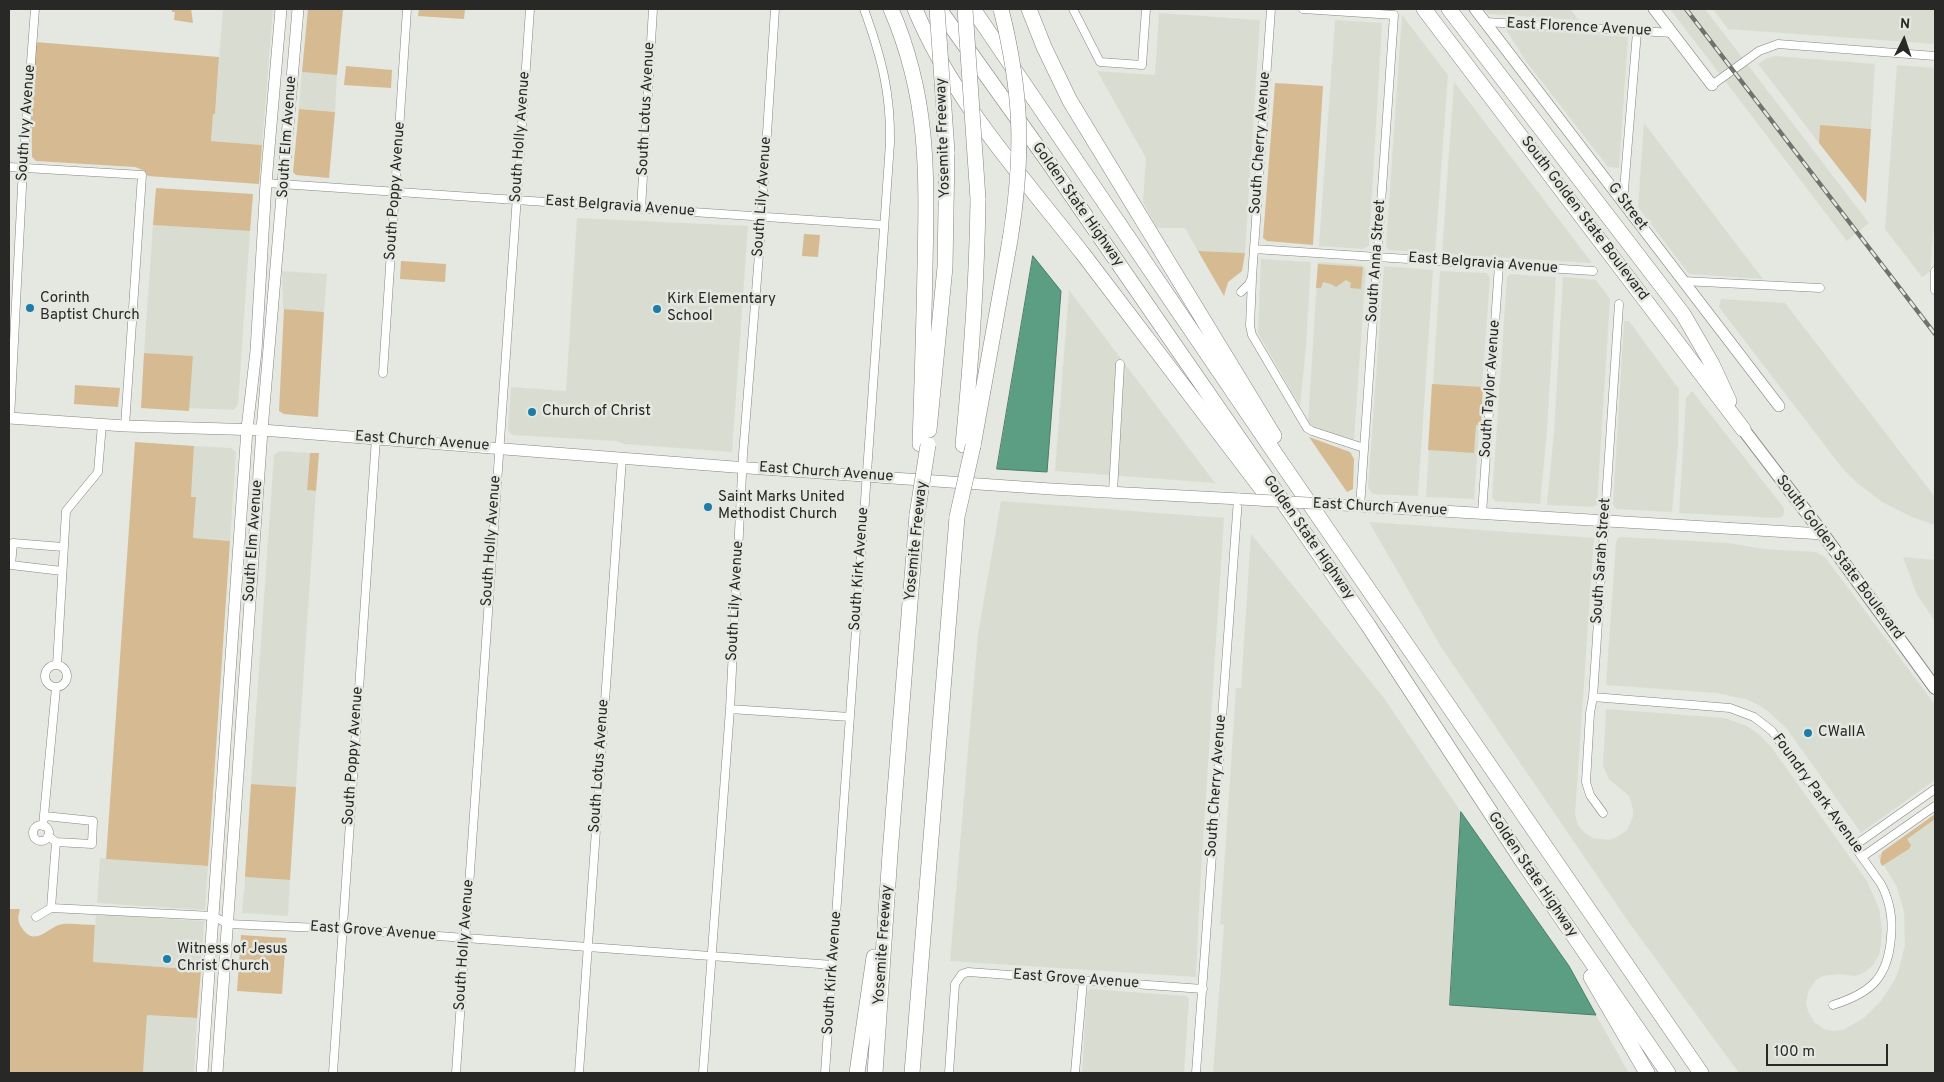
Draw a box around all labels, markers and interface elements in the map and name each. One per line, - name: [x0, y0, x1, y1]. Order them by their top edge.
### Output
- street label: East Florence Avenue: [1506, 15, 1652, 41]
- north arrow: [1879, 15, 1929, 65]
- text: N: [1899, 16, 1911, 33]
- street label: South Lotus Avenue: [635, 42, 659, 176]
- street label: South Ivy Avenue: [14, 64, 40, 182]
- street label: South Holly Avenue: [507, 71, 535, 203]
- street label: South Cherry Avenue: [1247, 71, 1275, 215]
- street label: South Elm Avenue: [275, 75, 301, 199]
- street label: Yosemite Freeway: [933, 77, 955, 199]
- street label: South Poppy Avenue: [382, 121, 410, 261]
- street label: South Golden State Boulevard: [1516, 133, 1652, 305]
- street label: South Lily Avenue: [750, 136, 776, 258]
- street label: Golden State Highway: [1027, 139, 1127, 271]
- street label: G Street: [1603, 180, 1651, 234]
- street label: East Belgravia Avenue: [545, 193, 695, 221]
- street label: South Anna Street: [1364, 199, 1390, 323]
- street label: East Belgravia Avenue: [1408, 250, 1558, 278]
- place label: Corinth Baptist Church: [40, 290, 140, 325]
- place label: Kirk Elementary School: [667, 291, 776, 326]
- marker: Corinth Baptist Church: [24, 302, 36, 314]
- marker: Kirk Elementary School: [651, 303, 663, 315]
- street label: South Taylor Avenue: [1477, 319, 1505, 459]
- place label: Church of Christ: [542, 403, 651, 421]
- marker: Church of Christ: [526, 406, 538, 418]
- street label: East Church Avenue: [354, 428, 490, 456]
- street label: East Church Avenue: [758, 459, 894, 487]
- street label: Golden State Highway: [1258, 472, 1358, 604]
- street label: South Golden State Boulevard: [1771, 472, 1907, 644]
- street label: South Holly Avenue: [478, 475, 506, 607]
- street label: South Elm Avenue: [241, 479, 267, 603]
- street label: Yosemite Freeway: [902, 480, 932, 602]
- place label: Saint Marks United Methodist Church: [718, 489, 845, 524]
- street label: East Church Avenue: [1312, 495, 1448, 521]
- street label: South Sarah Street: [1589, 497, 1615, 625]
- marker: Saint Marks United Methodist Church: [702, 501, 714, 513]
- street label: South Kirk Avenue: [847, 507, 873, 631]
- street label: South Lily Avenue: [724, 540, 748, 662]
- street label: South Poppy Avenue: [340, 686, 368, 826]
- street label: South Lotus Avenue: [586, 699, 614, 833]
- street label: South Cherry Avenue: [1203, 714, 1231, 858]
- place label: CWallA: [1818, 724, 1866, 742]
- marker: CWallA: [1802, 727, 1814, 739]
- street label: Foundry Park Avenue: [1768, 731, 1866, 857]
- street label: Golden State Highway: [1483, 809, 1581, 941]
- street label: South Holly Avenue: [451, 879, 479, 1011]
- street label: Yosemite Freeway: [871, 884, 897, 1006]
- street label: South Kirk Avenue: [820, 911, 846, 1035]
- street label: East Grove Avenue: [309, 919, 437, 945]
- place label: Witness of Jesus Christ Church: [177, 941, 288, 976]
- marker: Witness of Jesus Christ Church: [161, 953, 173, 965]
- street label: East Grove Avenue: [1012, 967, 1140, 993]
- scale bar: [1769, 1034, 1892, 1066]
- text: 100 m: [1774, 1043, 1815, 1062]

